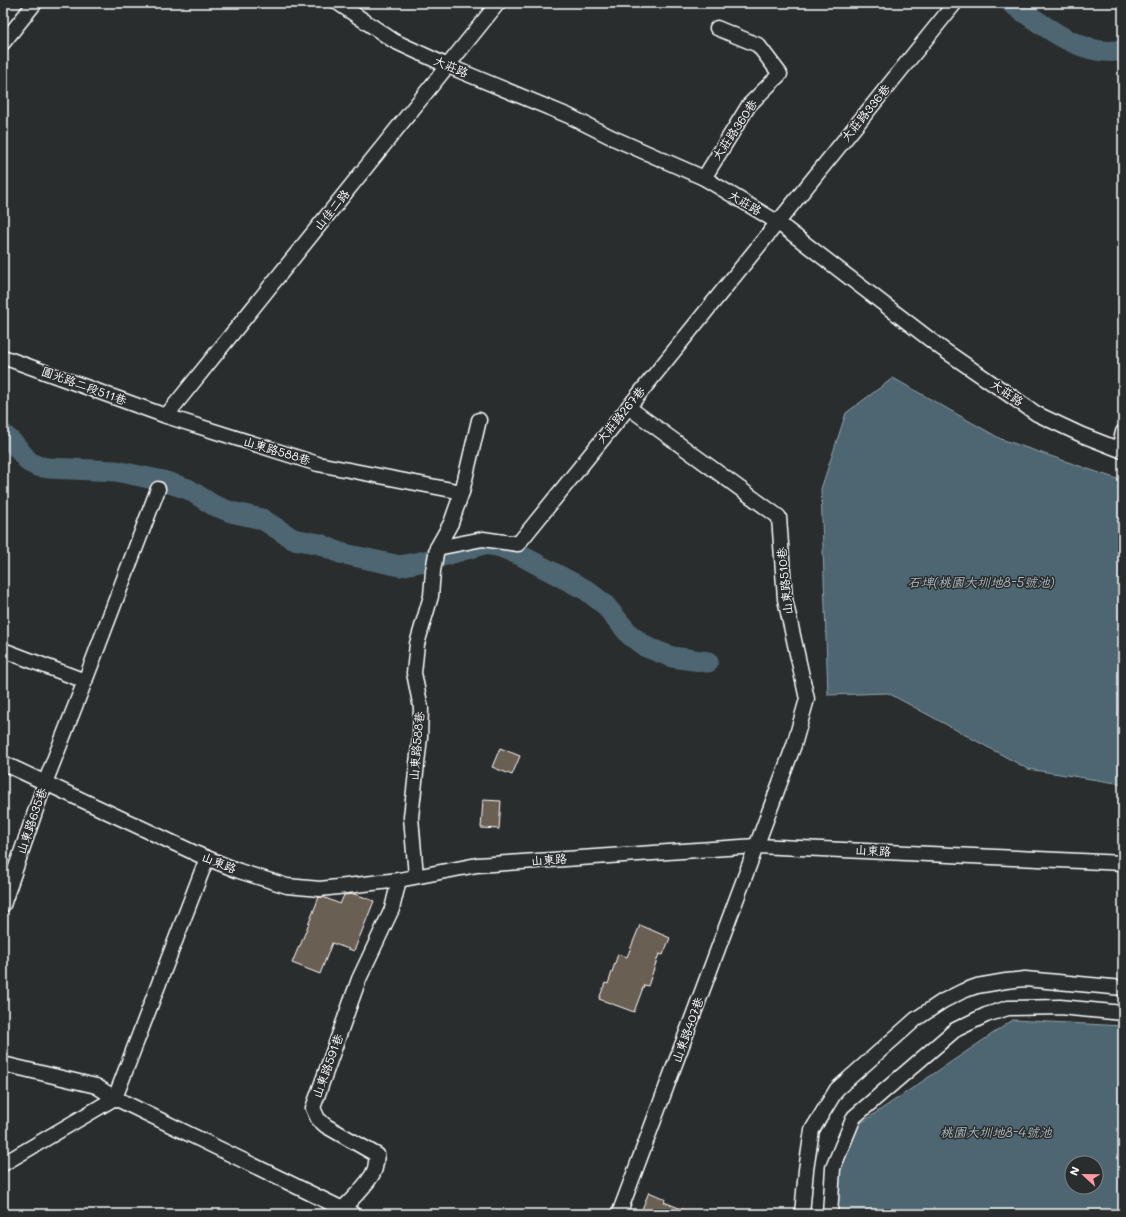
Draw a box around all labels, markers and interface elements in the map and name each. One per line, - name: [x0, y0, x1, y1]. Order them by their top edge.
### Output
- street label: 大莊路: [432, 52, 471, 80]
- street label: 大莊路336巷: [837, 80, 893, 144]
- street label: 大莊路360巷: [708, 96, 760, 163]
- street label: 山佳二路: [310, 186, 353, 233]
- street label: 大莊路: [726, 186, 765, 218]
- street label: 圓光路二段511巷: [39, 362, 129, 408]
- street label: 大莊路: [988, 375, 1027, 409]
- street label: 大莊路267巷: [592, 383, 648, 446]
- street label: 山東路588巷: [242, 432, 313, 468]
- street label: 山東路510巷: [773, 547, 796, 616]
- water label: 石埤(桃園大圳地8-5號池): [908, 573, 1055, 590]
- street label: 山東路588巷: [405, 711, 427, 781]
- street label: 山東路635巷: [12, 785, 50, 856]
- street label: 山東路: [855, 841, 891, 859]
- street label: 山東路: [200, 848, 239, 876]
- street label: 山東路: [530, 850, 567, 868]
- street label: 山東路407巷: [668, 994, 706, 1065]
- street label: 山東路591巷: [308, 1031, 346, 1100]
- water label: 桃園大圳地8-4號池: [940, 1123, 1053, 1140]
- north arrow: [1064, 1155, 1104, 1195]
- text: N: [1066, 1164, 1083, 1178]

